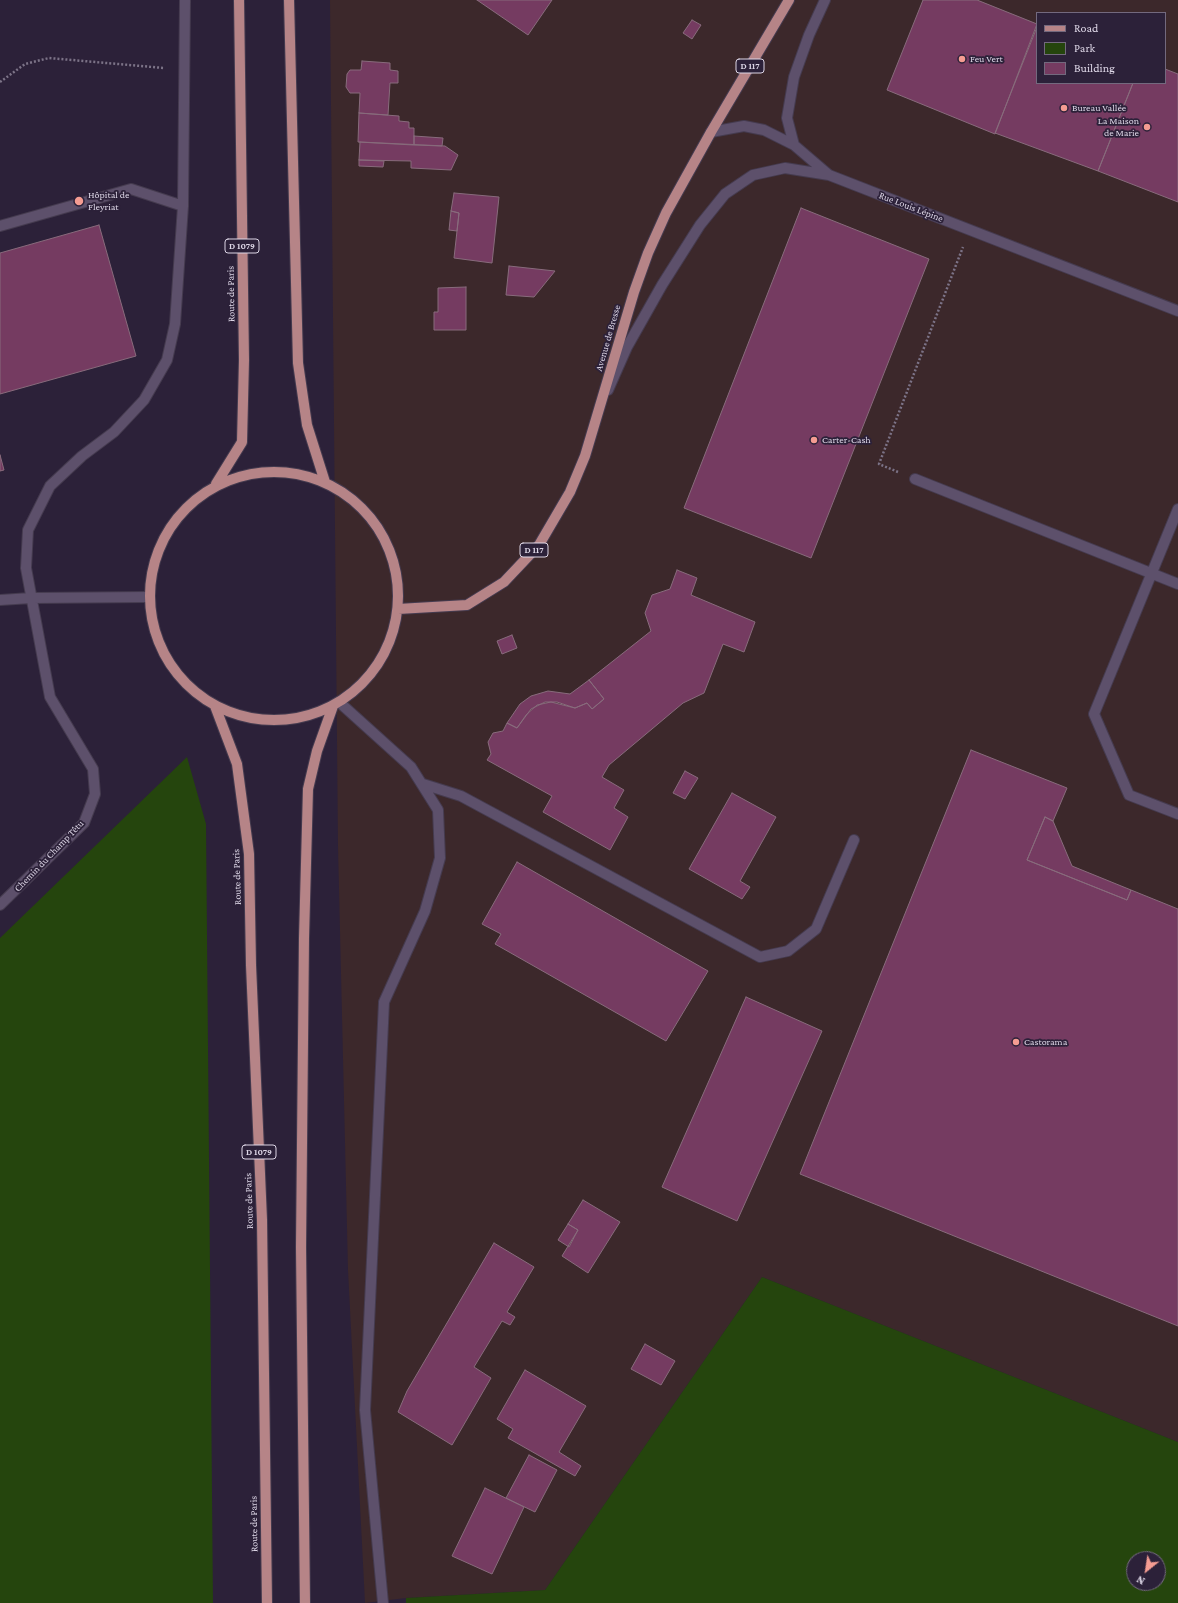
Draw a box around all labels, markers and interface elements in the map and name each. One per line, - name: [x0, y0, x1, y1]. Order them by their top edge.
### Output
- legend: [1036, 12, 1166, 84]
- text: Road: [1074, 21, 1098, 35]
- text: Park: [1074, 41, 1095, 55]
- place label: Feu Vert: [970, 53, 1003, 65]
- marker: Feu Vert: [957, 54, 967, 64]
- road number: D 117: [736, 59, 764, 73]
- text: Building: [1074, 61, 1115, 75]
- place label: Bureau Vallée: [1072, 102, 1126, 114]
- marker: Bureau Vallée: [1059, 103, 1069, 113]
- place label: La Maison de Marie: [1098, 115, 1139, 138]
- marker: La Maison de Marie: [1142, 122, 1152, 132]
- place label: Hôpital de Fleyriat: [88, 189, 129, 212]
- street label: Rue Louis Lépine: [877, 189, 945, 225]
- marker: Hôpital de Fleyriat: [73, 195, 85, 207]
- road number: D 1079: [225, 239, 259, 253]
- street label: Route de Paris: [225, 266, 237, 322]
- street label: Avenue de Bresse: [593, 304, 623, 372]
- place label: Carter-Cash: [822, 434, 871, 446]
- marker: Carter-Cash: [809, 435, 819, 445]
- road number: D 117: [520, 543, 548, 557]
- street label: Chemin du Champ Têtu: [12, 818, 86, 894]
- street label: Route de Paris: [230, 849, 244, 905]
- place label: Castorama: [1024, 1036, 1067, 1048]
- marker: Castorama: [1011, 1037, 1021, 1047]
- road number: D 1079: [242, 1145, 276, 1159]
- street label: Route de Paris: [242, 1173, 256, 1229]
- street label: Route de Paris: [248, 1496, 260, 1552]
- north arrow: [1126, 1551, 1166, 1591]
- text: N: [1134, 1573, 1147, 1588]

